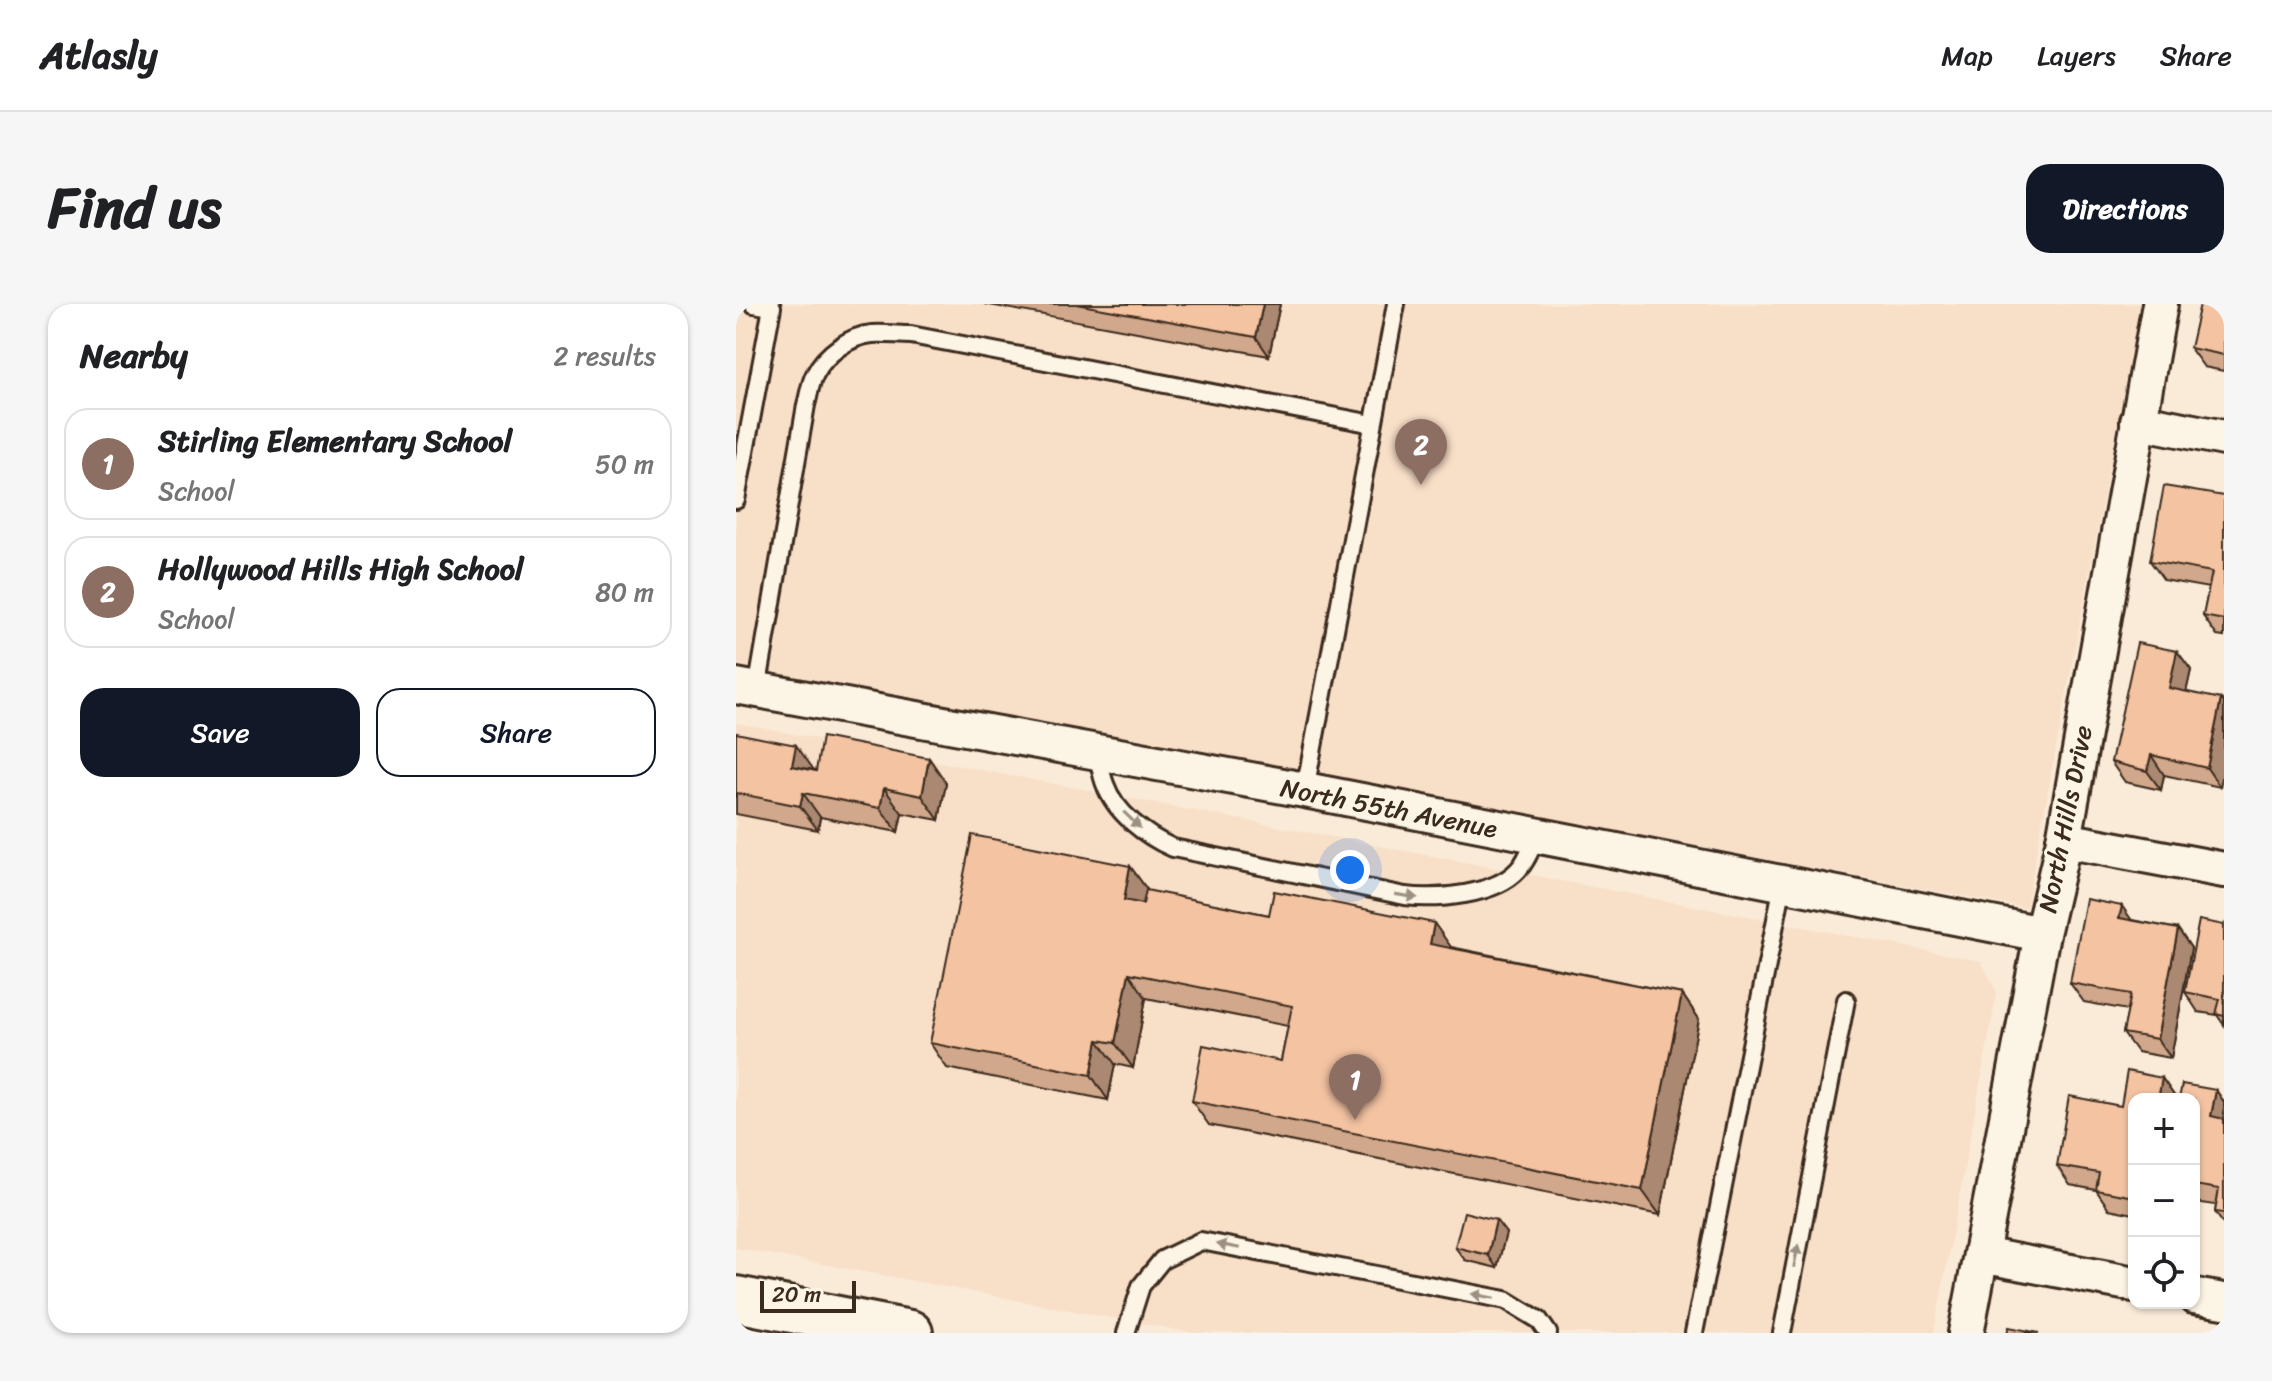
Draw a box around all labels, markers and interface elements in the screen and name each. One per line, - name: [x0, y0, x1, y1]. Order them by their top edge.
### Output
- text: Atlasly: [40, 22, 158, 89]
- text: Map: [1941, 31, 1993, 80]
- text: Layers: [2037, 31, 2116, 80]
- text: Share: [2160, 31, 2232, 80]
- text: Find us: [48, 159, 221, 258]
- button: Directions: [2026, 164, 2224, 253]
- text: Nearby: [80, 326, 188, 386]
- text: 2 results: [554, 333, 656, 379]
- text: Stirling Elementary School: [158, 414, 512, 468]
- pin: 2: [1395, 419, 1447, 485]
- text: 1: [102, 441, 114, 487]
- text: 50 m: [595, 441, 654, 487]
- text: School: [158, 468, 235, 514]
- text: Hollywood Hills High School: [158, 542, 524, 596]
- text: 2: [100, 569, 116, 615]
- text: 80 m: [595, 569, 654, 615]
- text: School: [158, 596, 235, 642]
- button: Save: [80, 688, 360, 777]
- button: Share: [376, 688, 656, 777]
- street label: North Hills Drive: [2024, 721, 2106, 917]
- street label: North 55th Avenue: [1277, 764, 1502, 852]
- one-way arrow: [1123, 811, 1142, 829]
- your location: [1330, 850, 1370, 890]
- one-way arrow: [1394, 890, 1419, 903]
- pin: 1: [1329, 1054, 1381, 1120]
- map controls: [2128, 1093, 2200, 1309]
- button: +: [2128, 1093, 2200, 1165]
- button: −: [2128, 1165, 2200, 1237]
- button: locate: [2128, 1237, 2200, 1309]
- one-way arrow: [1215, 1239, 1240, 1252]
- one-way arrow: [1791, 1244, 1803, 1269]
- text: 20 m: [772, 1275, 821, 1314]
- scale bar: [760, 1277, 856, 1313]
- one-way arrow: [1470, 1289, 1495, 1302]

